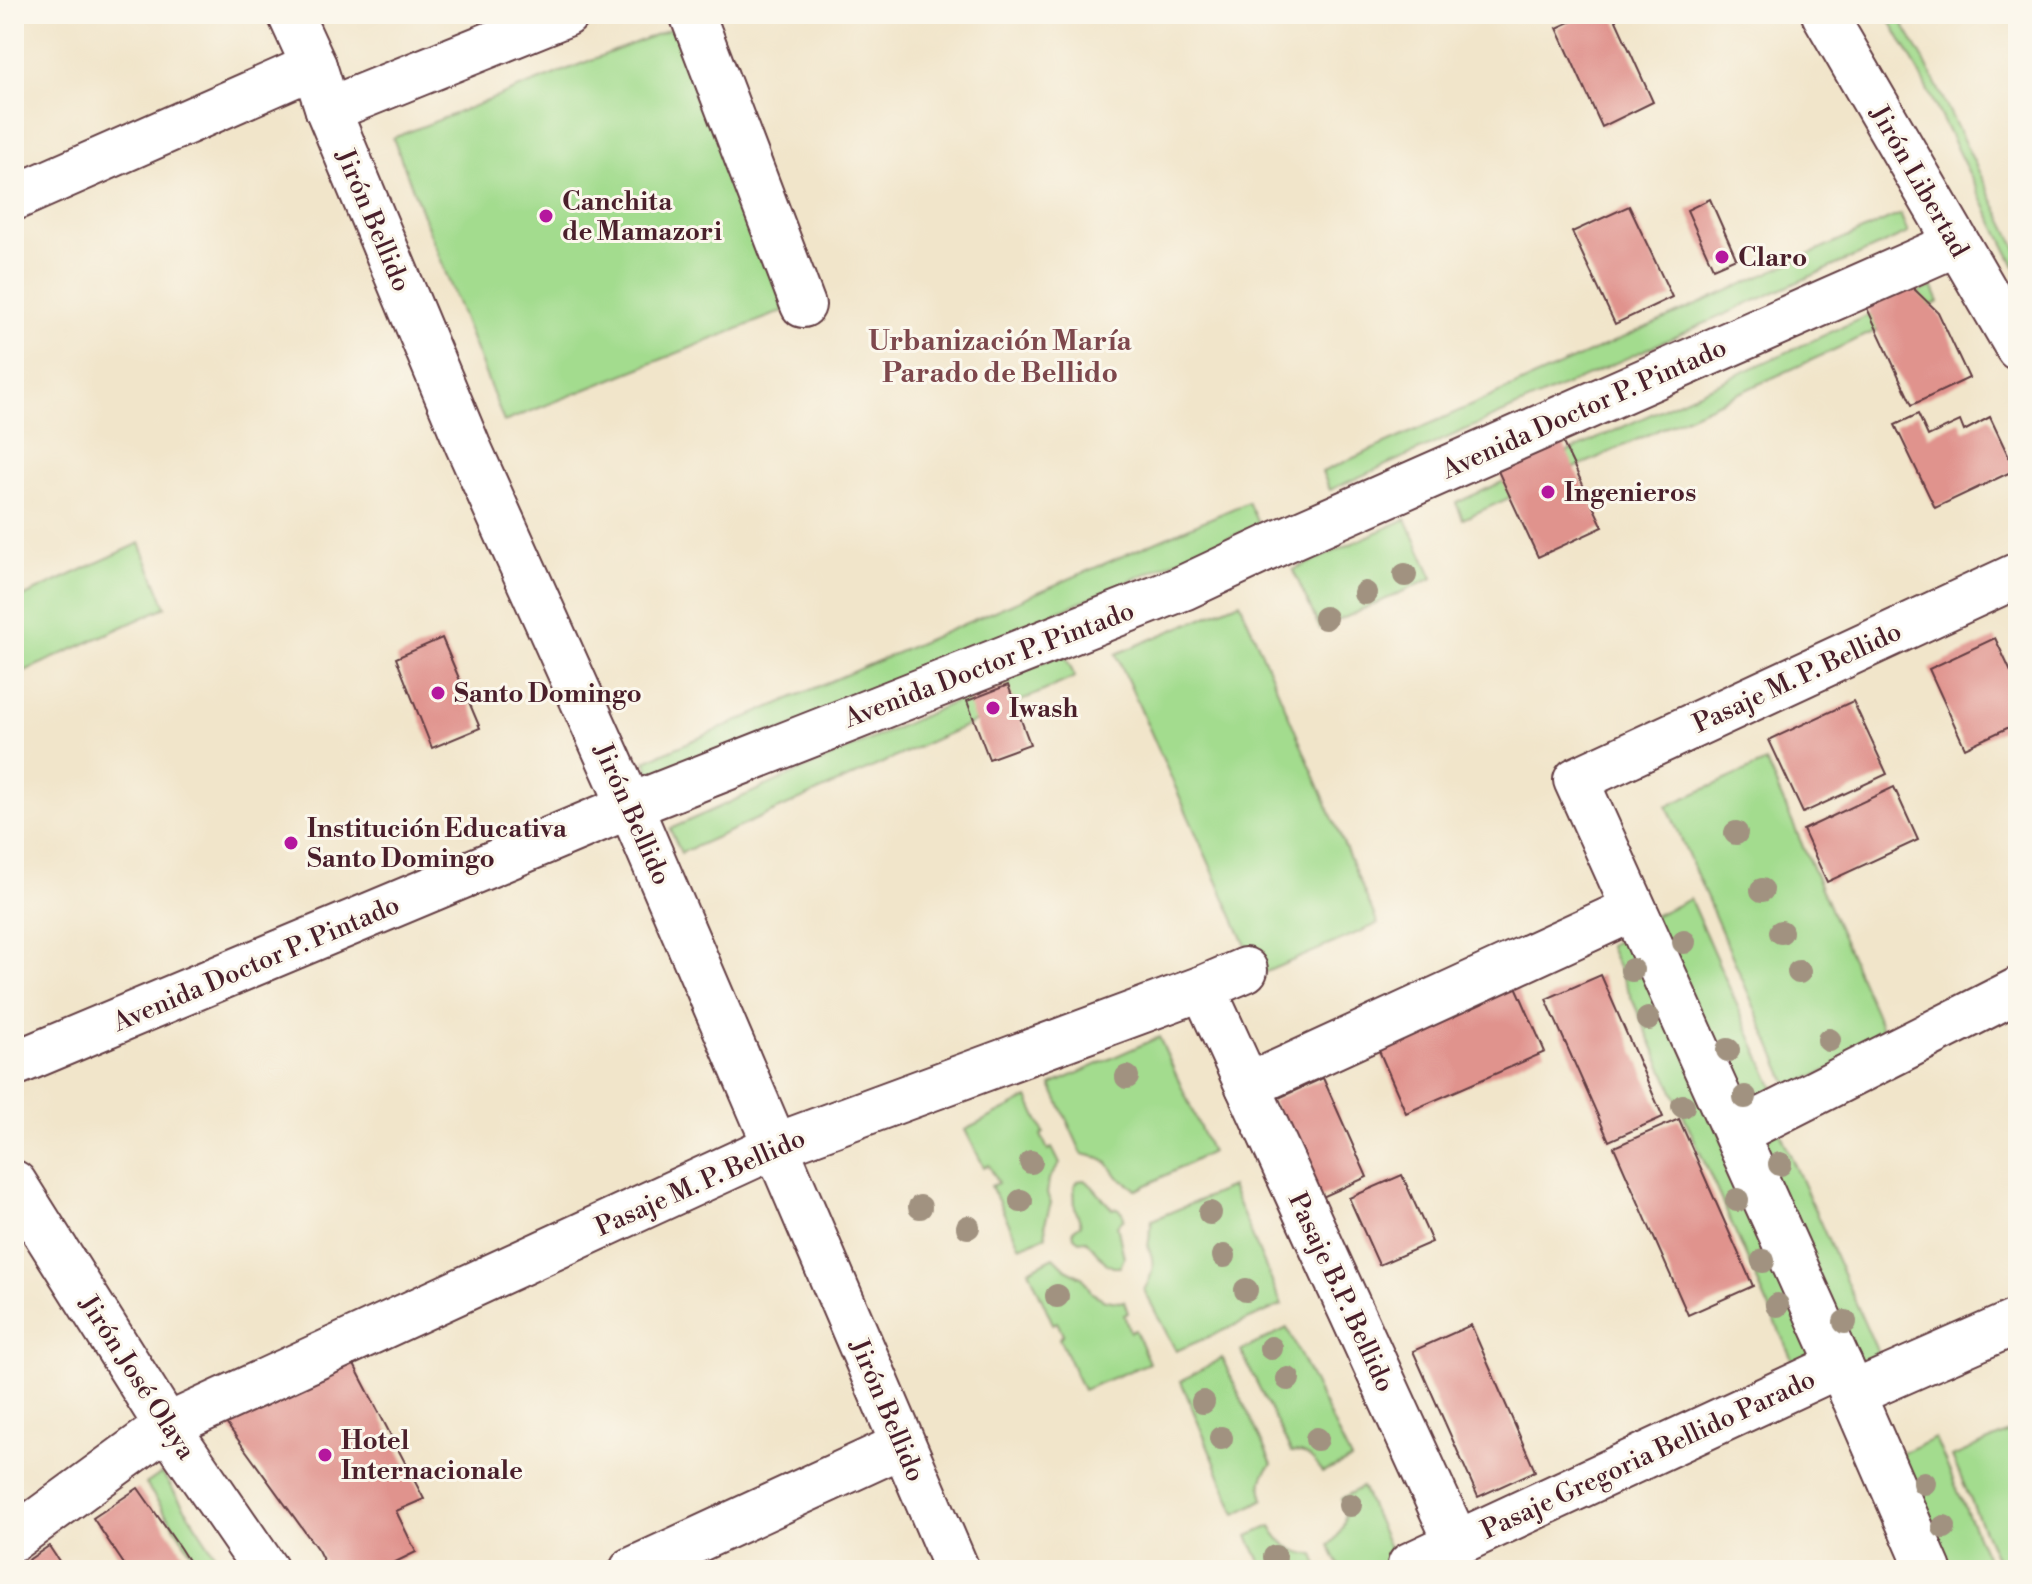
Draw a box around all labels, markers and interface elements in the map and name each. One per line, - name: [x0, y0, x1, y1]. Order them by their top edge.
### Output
- street label: Jirón Libertad: [1862, 99, 1976, 263]
- street label: Jirón Bellido: [328, 143, 417, 296]
- place label: Canchita de Mamazori: [562, 186, 722, 248]
- marker: Canchita de Mamazori: [537, 207, 555, 225]
- place label: Claro: [1738, 242, 1807, 274]
- marker: Claro: [1713, 248, 1731, 266]
- district label: Urbanización María Parado de Bellido: [868, 324, 1133, 391]
- street label: Avenida Doctor P. Pintado: [1436, 332, 1732, 487]
- place label: Ingenieros: [1564, 477, 1696, 509]
- marker: Ingenieros: [1539, 483, 1557, 501]
- street label: Avenida Doctor P. Pintado: [839, 595, 1139, 735]
- street label: Pasaje M. P. Bellido: [1688, 616, 1907, 740]
- place label: Santo Domingo: [454, 678, 642, 710]
- marker: Santo Domingo: [429, 684, 447, 702]
- place label: Iwash: [1009, 693, 1078, 725]
- marker: Iwash: [984, 699, 1002, 717]
- street label: Jirón Bellido: [586, 738, 678, 890]
- place label: Institución Educativa Santo Domingo: [307, 813, 568, 875]
- marker: Institución Educativa Santo Domingo: [282, 834, 300, 852]
- street label: Avenida Doctor P. Pintado: [107, 889, 404, 1039]
- street label: Pasaje M. P. Bellido: [591, 1122, 810, 1244]
- street label: Pasaje B.P. Bellido: [1281, 1188, 1401, 1397]
- street label: Jirón José Olaya: [72, 1289, 203, 1466]
- street label: Jirón Bellido: [842, 1333, 931, 1486]
- street label: Pasaje Gregoria Bellido Parado: [1476, 1363, 1820, 1546]
- place label: Hotel Internacionale: [341, 1425, 523, 1487]
- marker: Hotel Internacionale: [316, 1446, 334, 1464]

